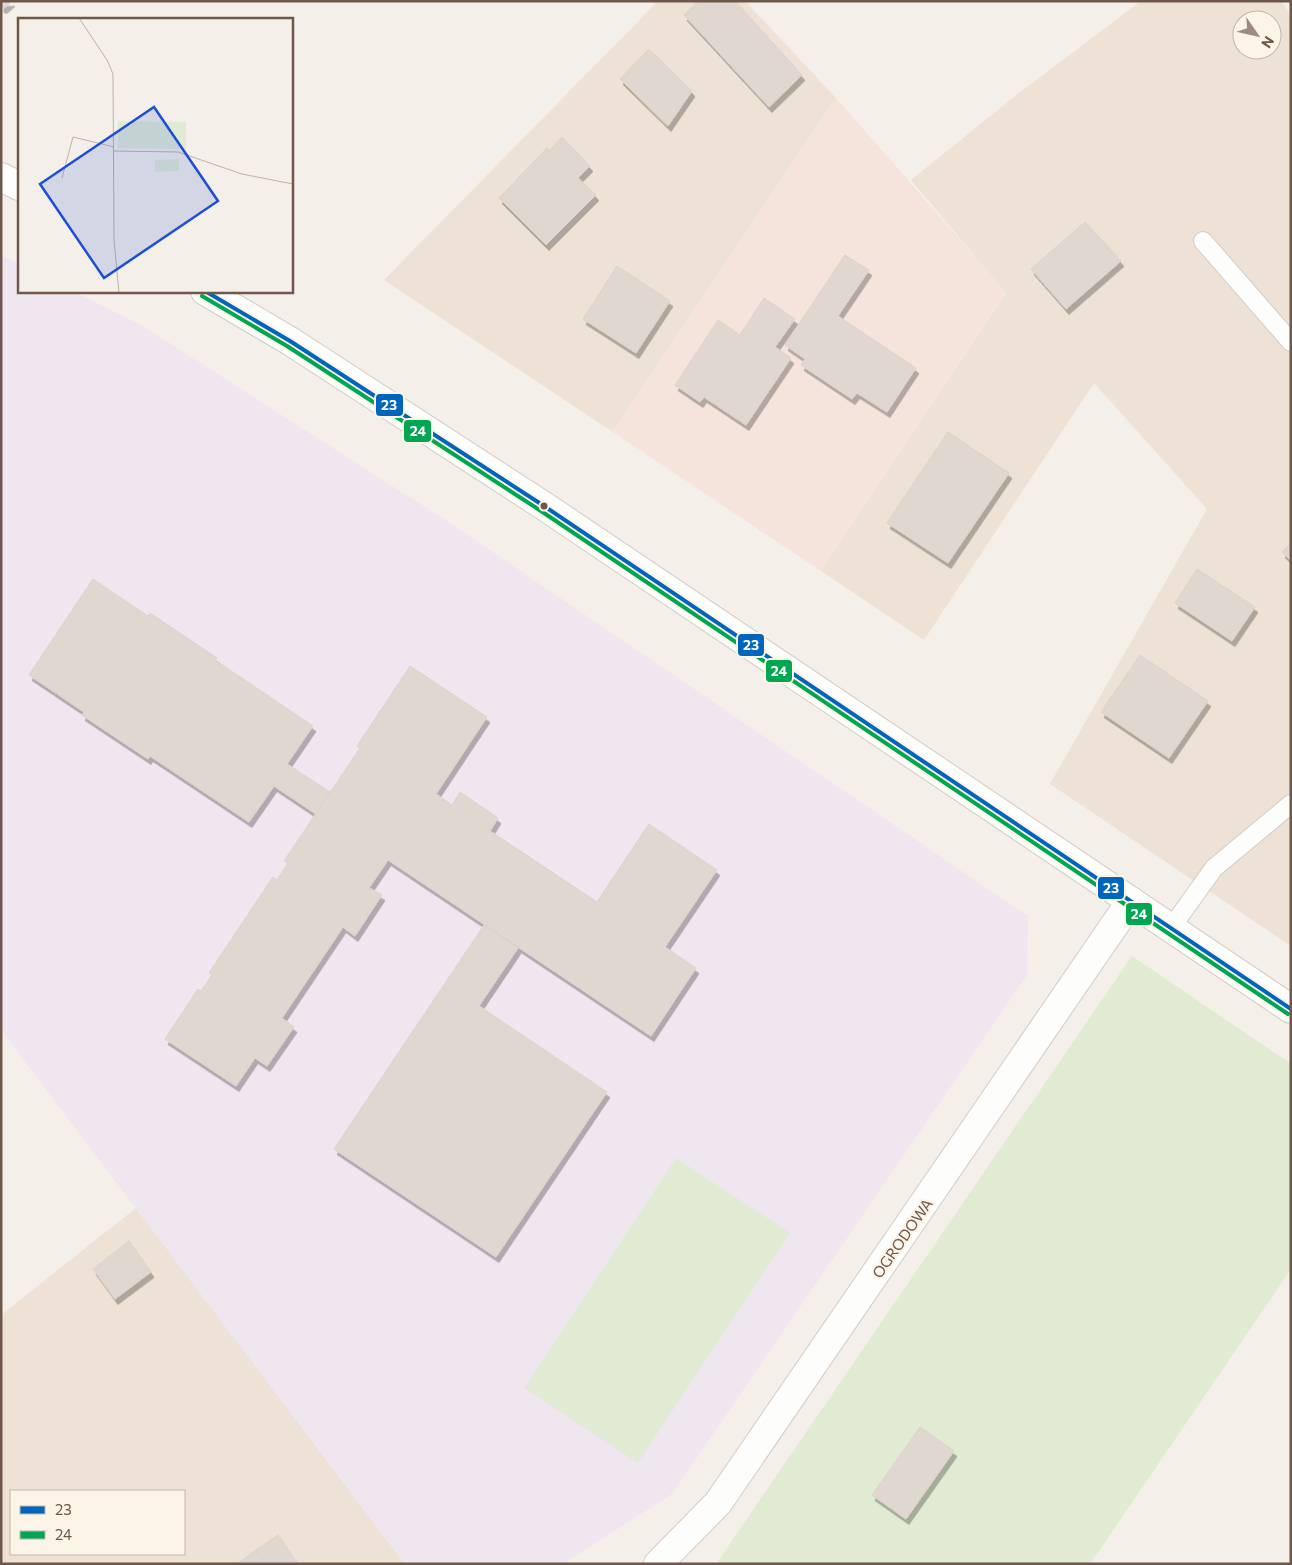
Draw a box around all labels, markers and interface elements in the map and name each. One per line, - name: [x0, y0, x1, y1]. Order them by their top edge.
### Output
- north arrow: [1232, 10, 1282, 60]
- inset map: [18, 18, 292, 292]
- text: N: [1258, 33, 1278, 52]
- line badge: 23: [375, 393, 404, 417]
- text: 23: [381, 396, 397, 413]
- line badge: 24: [403, 419, 432, 443]
- text: 24: [410, 422, 427, 439]
- unlabelled marker: [539, 501, 549, 511]
- line badge: 23: [737, 633, 765, 657]
- text: 23: [743, 636, 759, 653]
- line badge: 24: [765, 659, 793, 683]
- text: 24: [771, 662, 788, 679]
- line badge: 23: [1097, 876, 1125, 900]
- text: 23: [1103, 879, 1119, 896]
- line badge: 24: [1125, 902, 1153, 926]
- text: 24: [1131, 905, 1148, 922]
- street label: OGRODOWA: [868, 1195, 936, 1281]
- legend: [10, 1490, 185, 1555]
- text: 23: [55, 1500, 72, 1518]
- text: 24: [55, 1525, 72, 1543]

